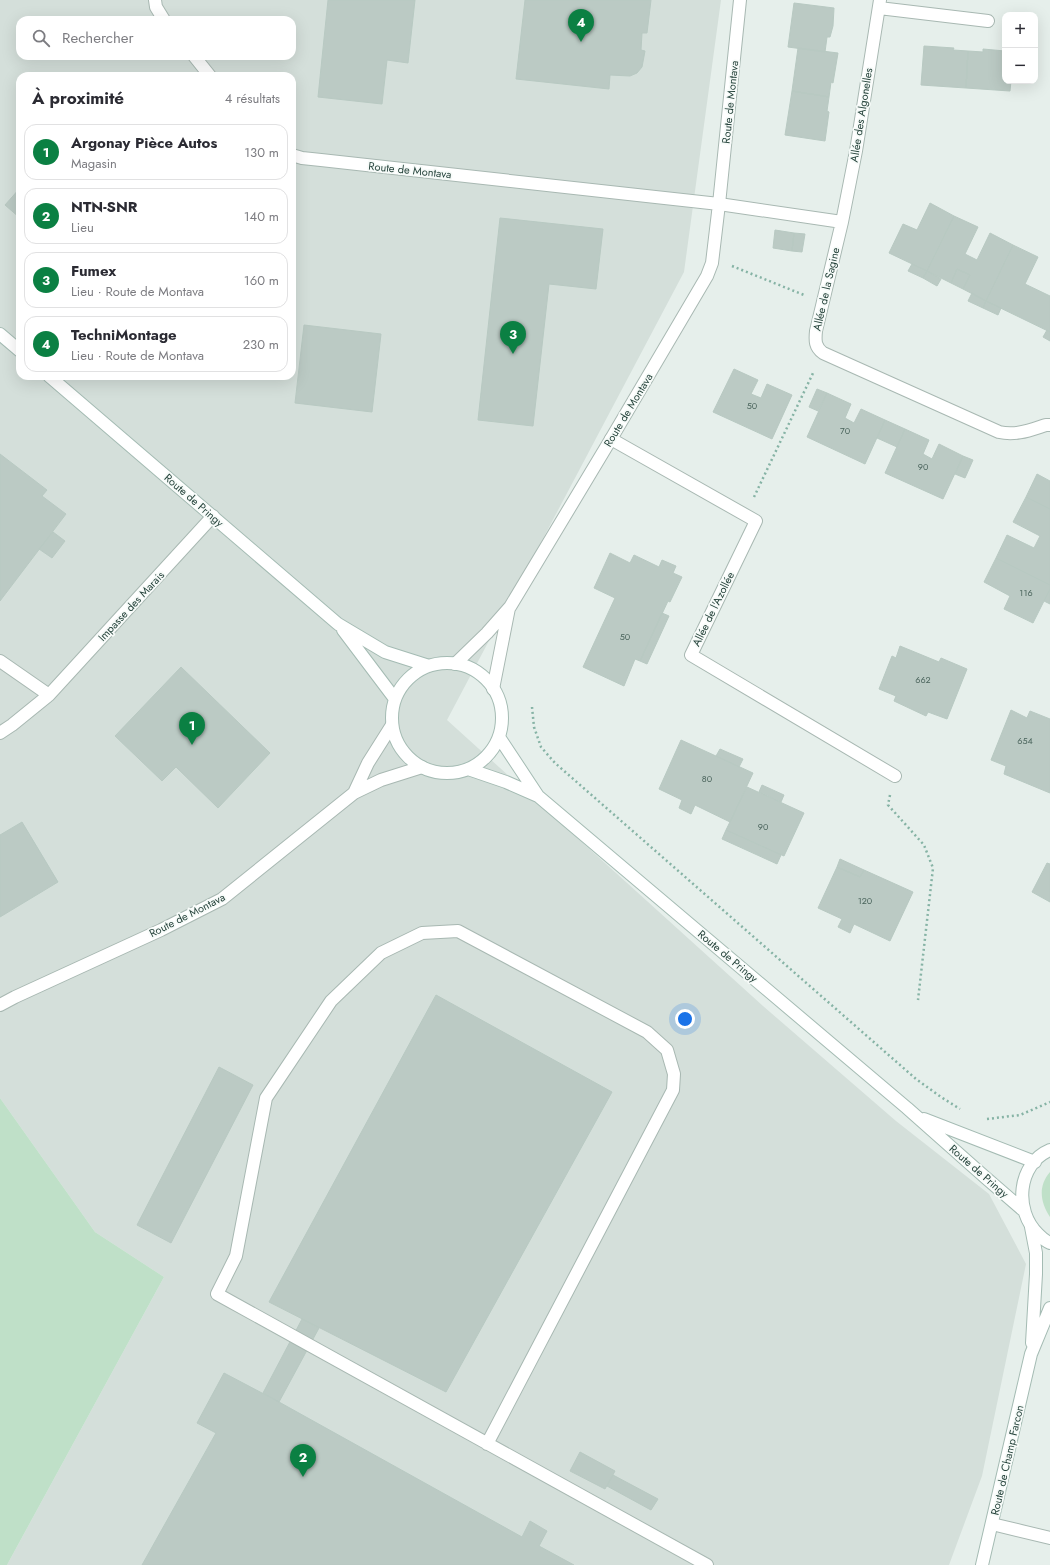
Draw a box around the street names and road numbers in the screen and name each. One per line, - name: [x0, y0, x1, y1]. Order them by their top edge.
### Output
- street label: Route de Montava: [718, 60, 742, 144]
- street label: Allée des Algonelles: [846, 66, 876, 163]
- street label: Route de Montava: [368, 158, 452, 182]
- street label: Allée de la Sagine: [809, 245, 843, 332]
- street label: Route de Montava: [600, 370, 656, 450]
- street label: Route de Pringy: [161, 470, 227, 530]
- street label: Impasse des Marais: [94, 567, 168, 645]
- street label: Allée de l'Azollée: [688, 569, 738, 649]
- street label: Route de Montava: [146, 889, 228, 941]
- street label: Route de Pringy: [694, 926, 762, 986]
- street label: Route de Pringy: [946, 1141, 1012, 1201]
- street label: Route de Champ Farcon: [987, 1403, 1027, 1517]

